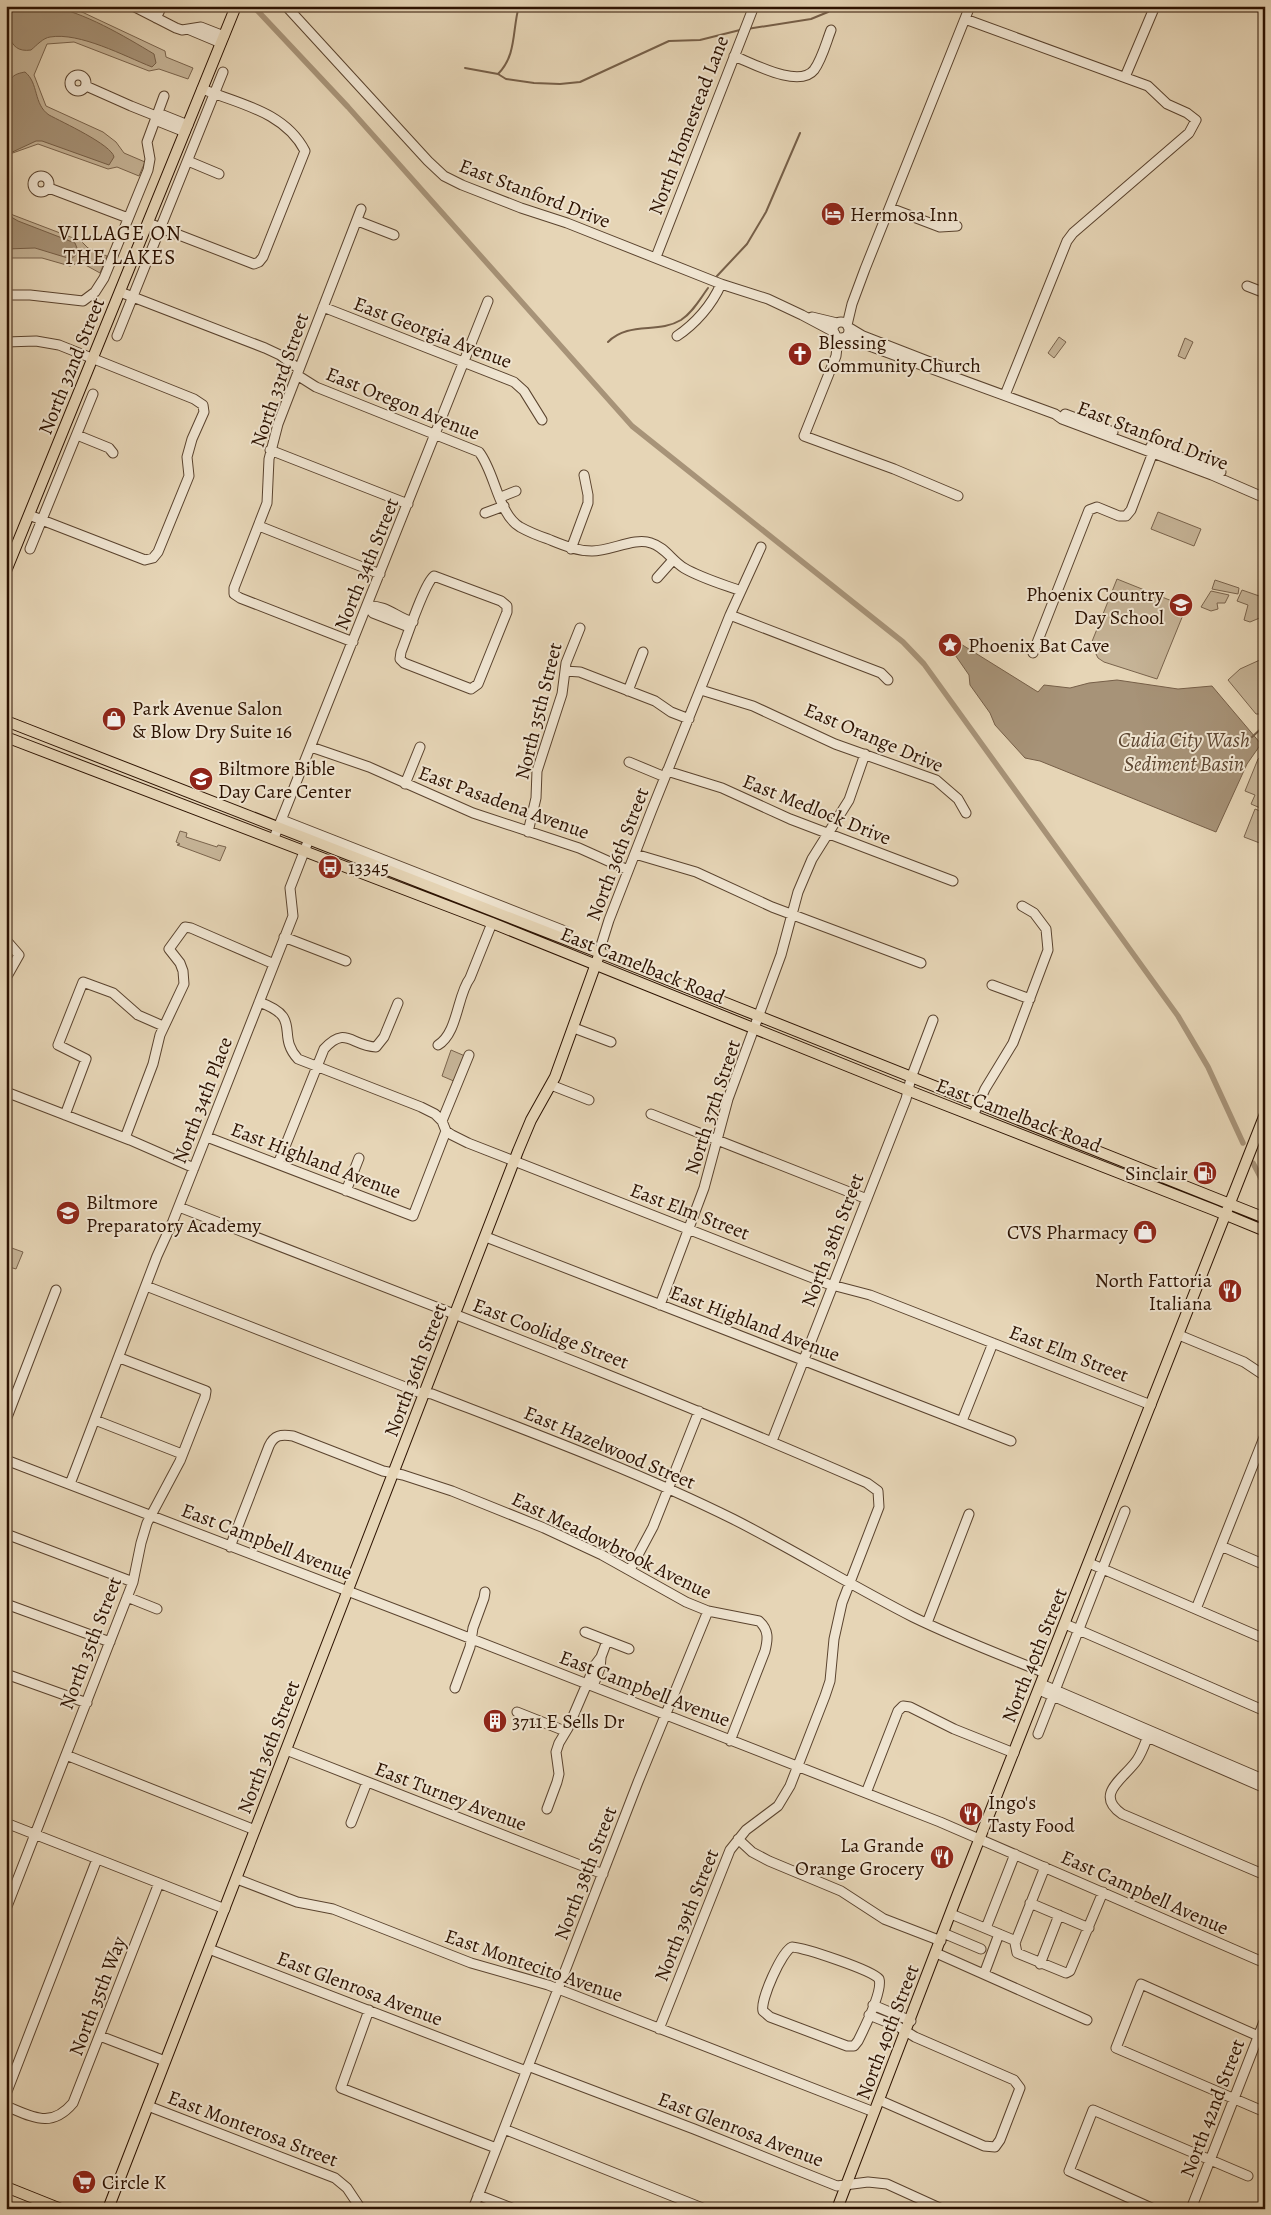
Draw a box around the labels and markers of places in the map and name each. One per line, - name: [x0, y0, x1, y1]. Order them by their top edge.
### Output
- hotel icon: Hermosa Inn: [820, 201, 846, 227]
- place label: Hermosa Inn: [850, 201, 958, 228]
- place label: Blessing Community Church: [818, 329, 981, 379]
- church icon: Blessing Community Church: [787, 341, 813, 367]
- place label: Phoenix Country Day School: [1026, 581, 1165, 631]
- school or university icon: Phoenix Country Day School: [1168, 592, 1194, 618]
- place icon: Phoenix Bat Cave: [937, 632, 963, 658]
- place label: Phoenix Bat Cave: [968, 632, 1110, 659]
- place label: Park Avenue Salon & Blow Dry Suite 16: [132, 695, 292, 745]
- shop icon: Park Avenue Salon & Blow Dry Suite 16: [101, 706, 127, 732]
- place label: Biltmore Bible Day Care Center: [218, 755, 352, 805]
- school or university icon: Biltmore Bible Day Care Center: [188, 766, 214, 792]
- bus stop icon: 13345: [317, 854, 343, 880]
- place label: 13345: [348, 854, 389, 881]
- place label: Sinclair: [1125, 1160, 1188, 1187]
- fuel station icon: Sinclair: [1192, 1160, 1218, 1186]
- place label: Biltmore Preparatory Academy: [86, 1189, 262, 1239]
- school or university icon: Biltmore Preparatory Academy: [55, 1200, 81, 1226]
- place label: CVS Pharmacy: [1007, 1219, 1129, 1246]
- shop icon: CVS Pharmacy: [1132, 1219, 1158, 1245]
- place label: North Fattoria Italiana: [1095, 1267, 1213, 1317]
- restaurant icon: North Fattoria Italiana: [1217, 1278, 1243, 1304]
- building icon: 3711 E Sells Dr: [482, 1708, 508, 1734]
- place label: 3711 E Sells Dr: [512, 1708, 625, 1735]
- place label: Ingo's Tasty Food: [988, 1789, 1075, 1839]
- restaurant icon: Ingo's Tasty Food: [958, 1801, 984, 1827]
- place label: La Grande Orange Grocery: [795, 1832, 925, 1882]
- restaurant icon: La Grande Orange Grocery: [929, 1844, 955, 1870]
- supermarket icon: Circle K: [71, 2169, 97, 2195]
- place label: Circle K: [102, 2169, 166, 2196]

